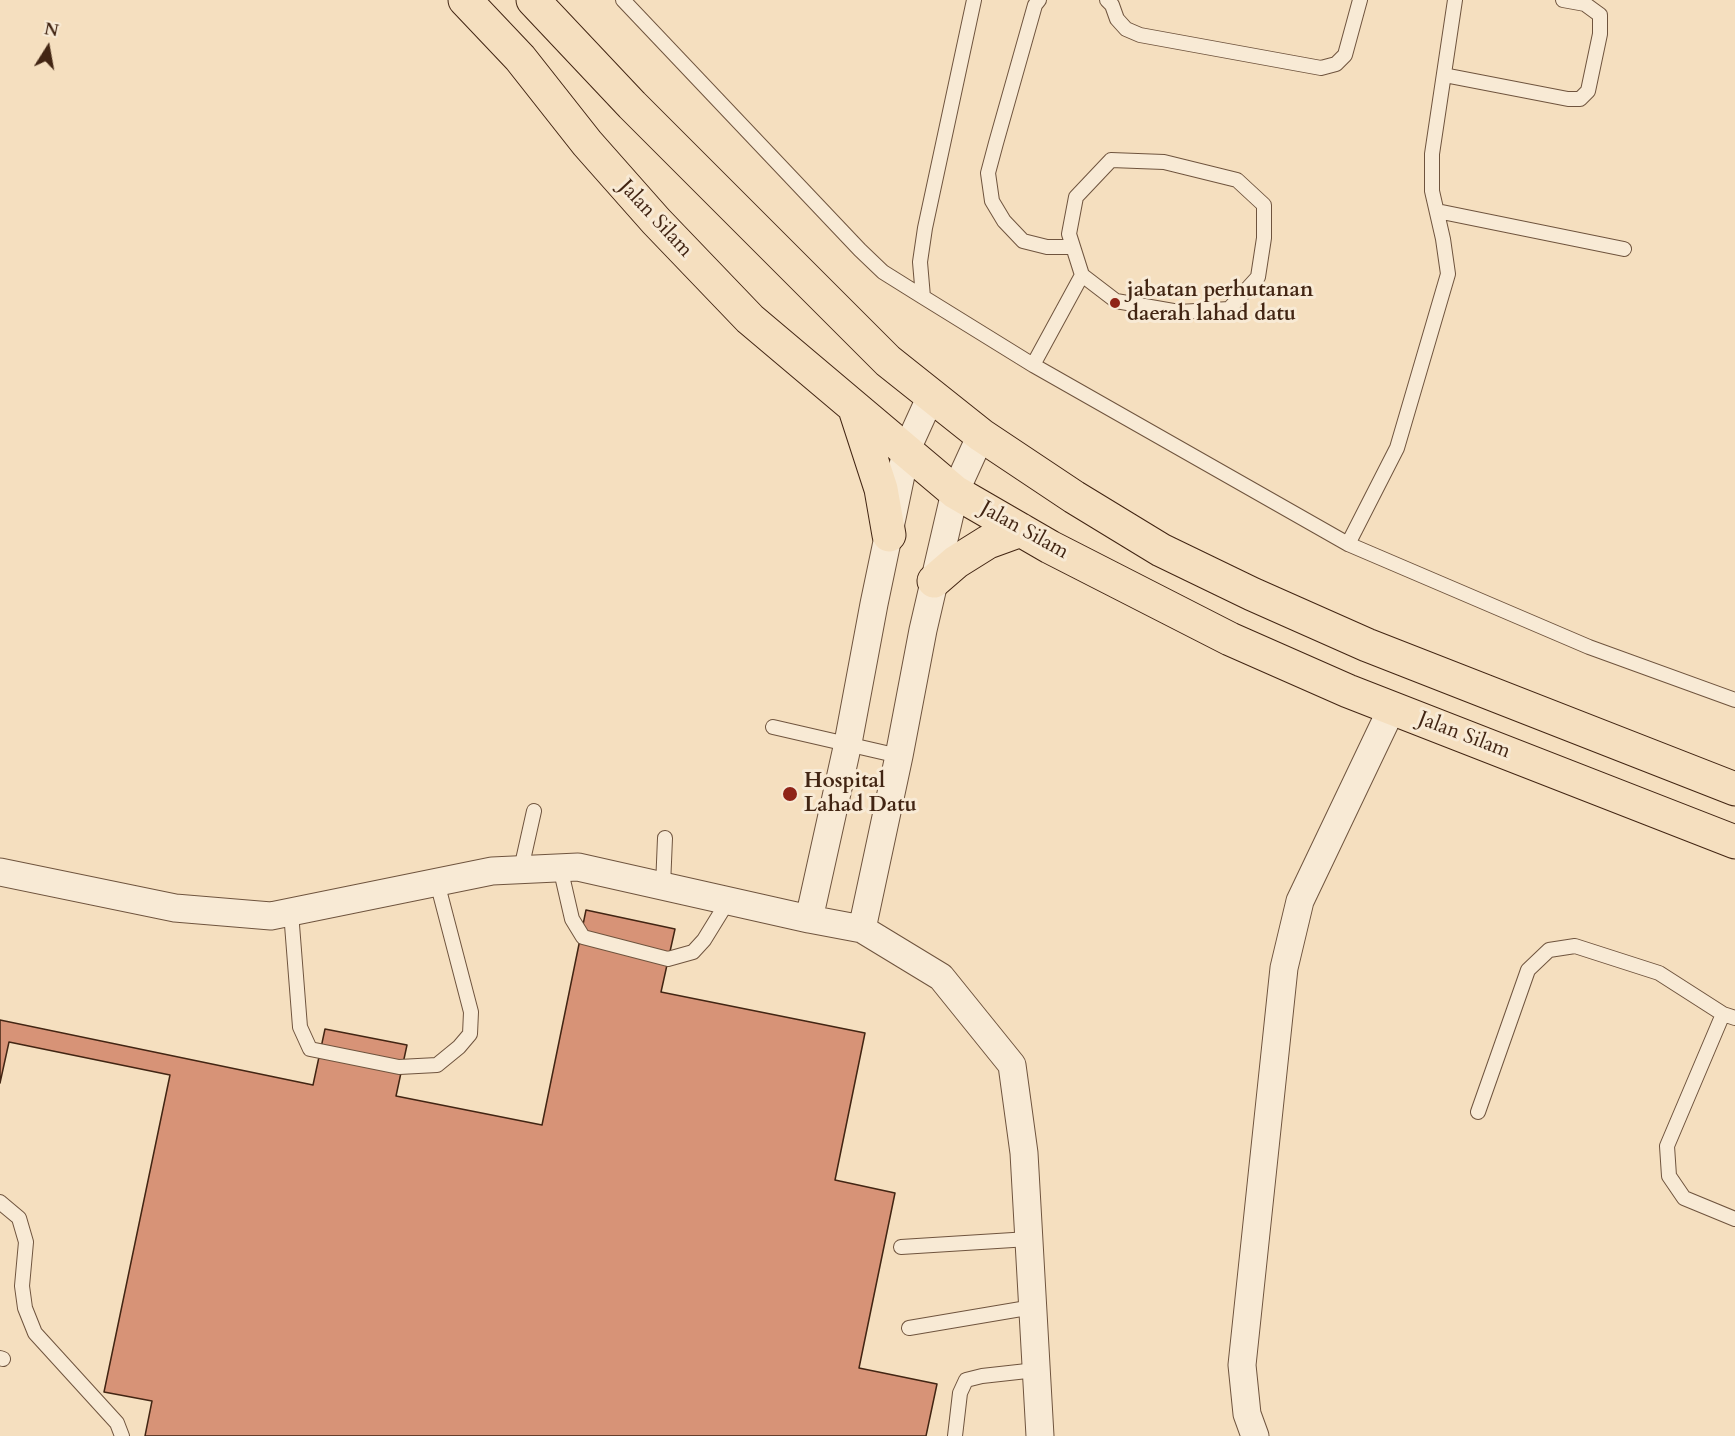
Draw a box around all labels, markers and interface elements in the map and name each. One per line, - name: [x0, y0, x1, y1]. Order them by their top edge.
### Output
- north arrow: [18, 18, 78, 78]
- text: N: [43, 18, 60, 42]
- street label: Jalan Silam: [613, 175, 697, 263]
- place label: jabatan perhutanan daerah lahad datu: [1127, 278, 1313, 328]
- marker: jabatan perhutanan daerah lahad datu: [1108, 296, 1122, 310]
- street label: Jalan Silam: [976, 497, 1072, 565]
- street label: Jalan Silam: [1414, 707, 1514, 765]
- place label: Hospital Lahad Datu: [804, 769, 917, 819]
- marker: Hospital Lahad Datu: [781, 785, 799, 803]

